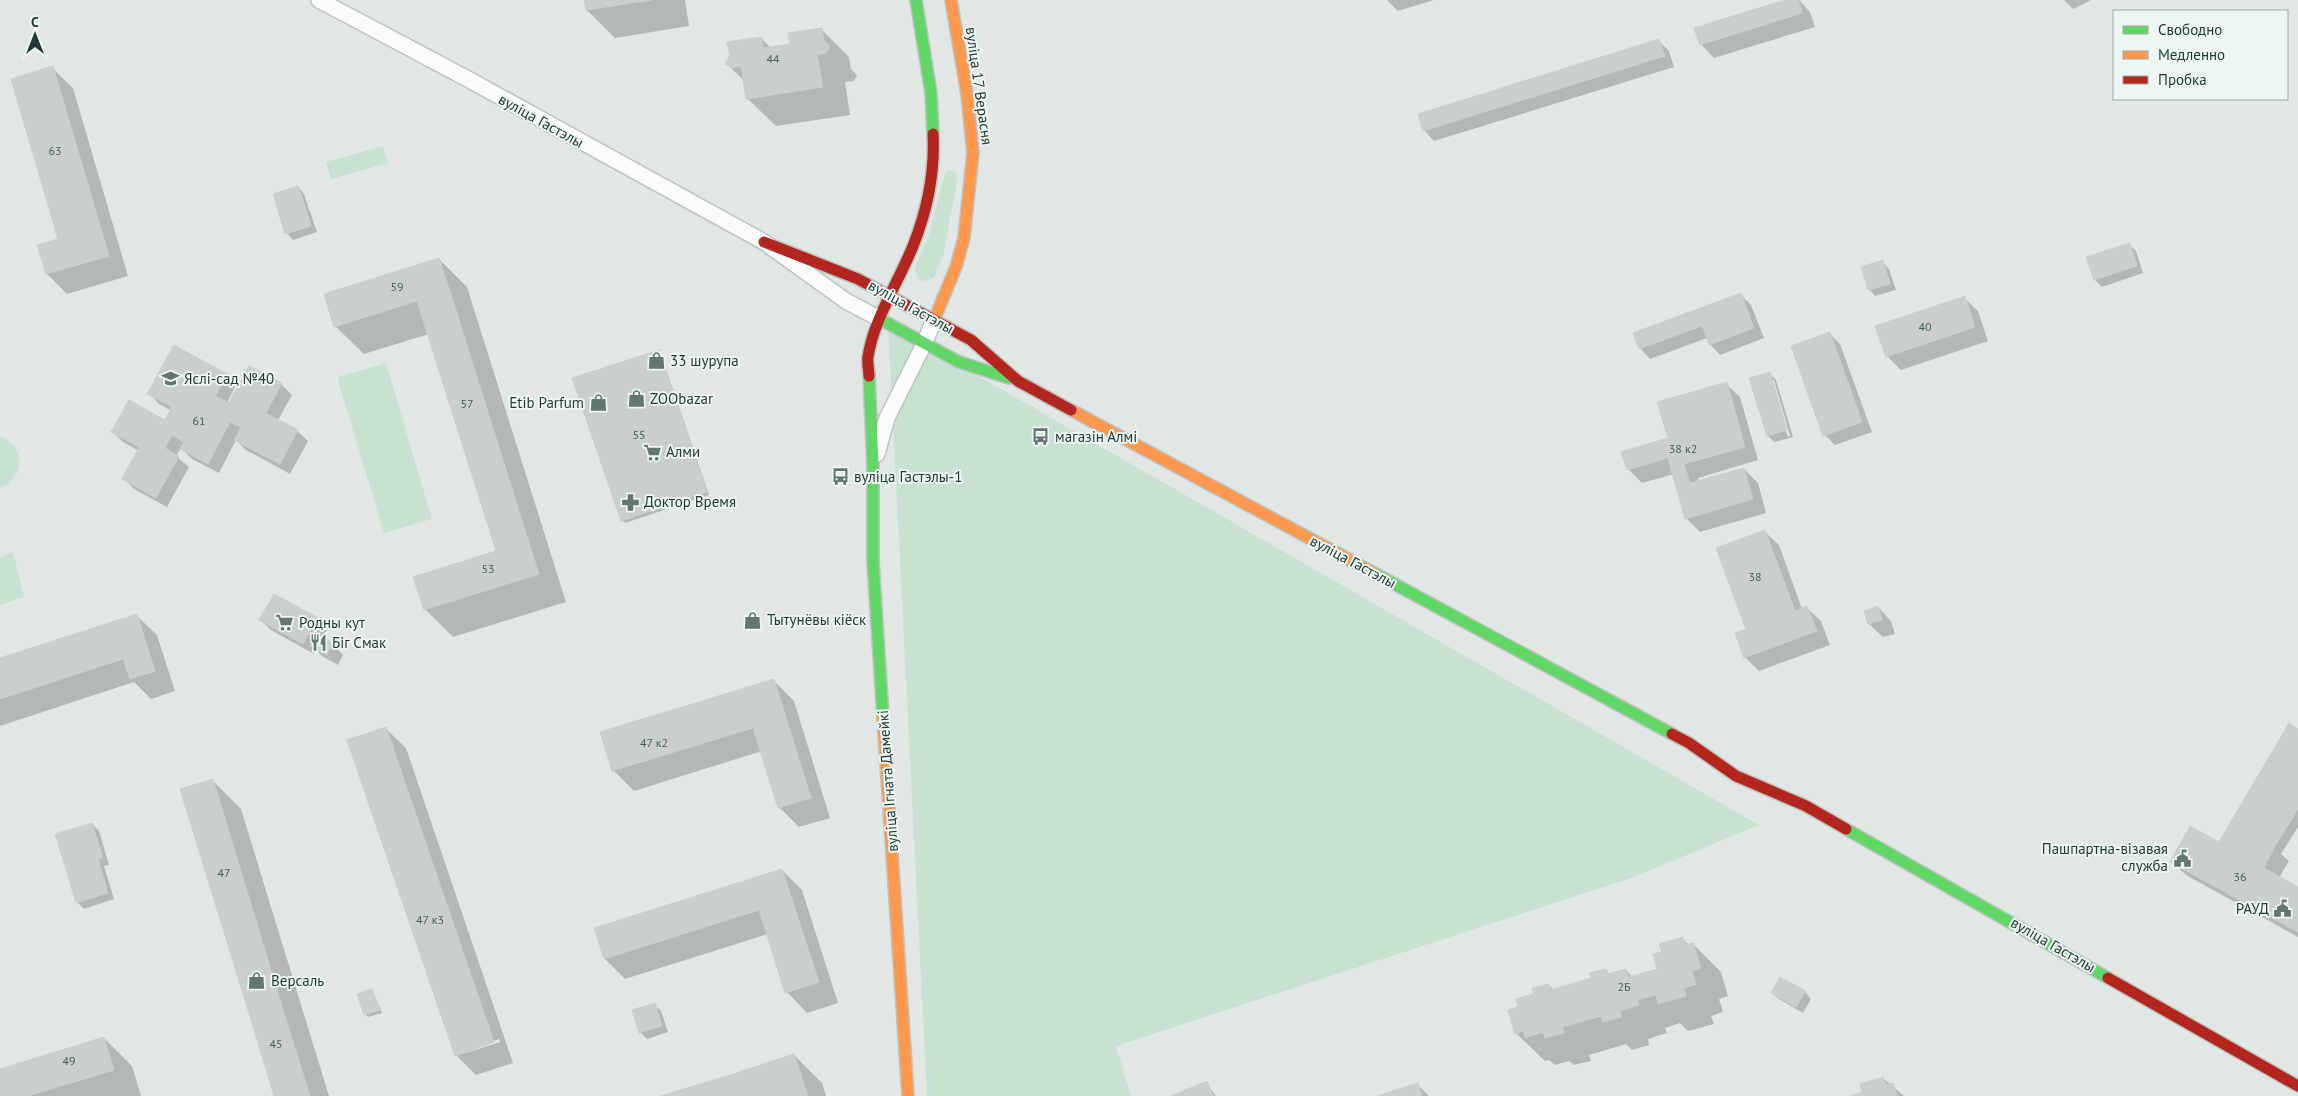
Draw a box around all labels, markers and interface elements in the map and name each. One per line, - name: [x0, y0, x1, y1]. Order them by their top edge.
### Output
- north arrow: [10, 10, 60, 60]
- legend: [2113, 10, 2288, 100]
- text: С: [31, 13, 39, 31]
- text: Свободно: [2158, 20, 2222, 39]
- street label: вуліца 17 Верасня: [962, 26, 997, 146]
- text: Медленно: [2158, 45, 2225, 64]
- house number: 44: [766, 51, 780, 66]
- text: Пробка: [2158, 70, 2207, 89]
- street label: вуліца Гастэлы: [495, 89, 587, 152]
- house number: 63: [48, 143, 62, 158]
- street label: вуліца Гастэлы: [865, 275, 957, 338]
- house number: 59: [390, 279, 404, 294]
- house number: 40: [1918, 319, 1932, 334]
- shop icon: 33 шурупа: [646, 351, 666, 371]
- place label: 33 шурупа: [670, 351, 739, 370]
- school or university icon: Яслі-сад №40: [160, 369, 180, 389]
- place label: Яслі-сад №40: [184, 369, 274, 388]
- shop icon: ZOObazar: [626, 389, 646, 409]
- place label: ZOObazar: [650, 389, 713, 408]
- place label: Etib Parfum: [509, 393, 584, 412]
- shop icon: Etib Parfum: [588, 393, 608, 413]
- house number: 57: [460, 396, 474, 411]
- house number: 61: [192, 413, 206, 428]
- house number: 55: [632, 427, 646, 442]
- bus stop icon: магазін Алмі: [1031, 427, 1051, 447]
- place label: магазін Алмі: [1055, 427, 1137, 446]
- house number: 38 к2: [1669, 441, 1697, 456]
- supermarket icon: Алми: [642, 442, 662, 462]
- place label: Алми: [666, 442, 700, 461]
- bus stop icon: вуліца Гастэлы-1: [830, 467, 850, 487]
- place label: вуліца Гастэлы-1: [854, 467, 962, 486]
- pharmacy icon: Доктор Время: [620, 492, 640, 512]
- place label: Доктор Время: [644, 492, 736, 511]
- street label: вуліца Гастэлы: [1307, 531, 1400, 592]
- house number: 53: [481, 561, 495, 576]
- house number: 38: [1748, 569, 1762, 584]
- shop icon: Тытунёвы кіёск: [743, 610, 763, 630]
- place label: Тытунёвы кіёск: [767, 610, 867, 629]
- supermarket icon: Родны кут: [275, 613, 295, 633]
- place label: Родны кут: [299, 613, 365, 632]
- restaurant icon: Біг Смак: [308, 633, 328, 653]
- place label: Біг Смак: [332, 633, 387, 652]
- street label: вуліца Ігната Дамейкі: [873, 709, 902, 853]
- house number: 47 к2: [640, 735, 668, 750]
- place label: Пашпартна-візавая служба: [2042, 839, 2168, 875]
- public building icon: Пашпартна-візавая служба: [2172, 848, 2192, 868]
- house number: 47: [217, 865, 231, 880]
- house number: 36: [2233, 869, 2247, 884]
- place label: РАУД: [2236, 899, 2269, 918]
- public building icon: РАУД: [2273, 899, 2293, 919]
- house number: 47 к3: [416, 912, 444, 927]
- street label: вуліца Гастэлы: [2007, 913, 2099, 976]
- shop icon: Версаль: [247, 971, 267, 991]
- place label: Версаль: [271, 971, 324, 990]
- house number: 2Б: [1617, 979, 1631, 994]
- house number: 45: [269, 1036, 283, 1051]
- house number: 49: [62, 1053, 76, 1068]

